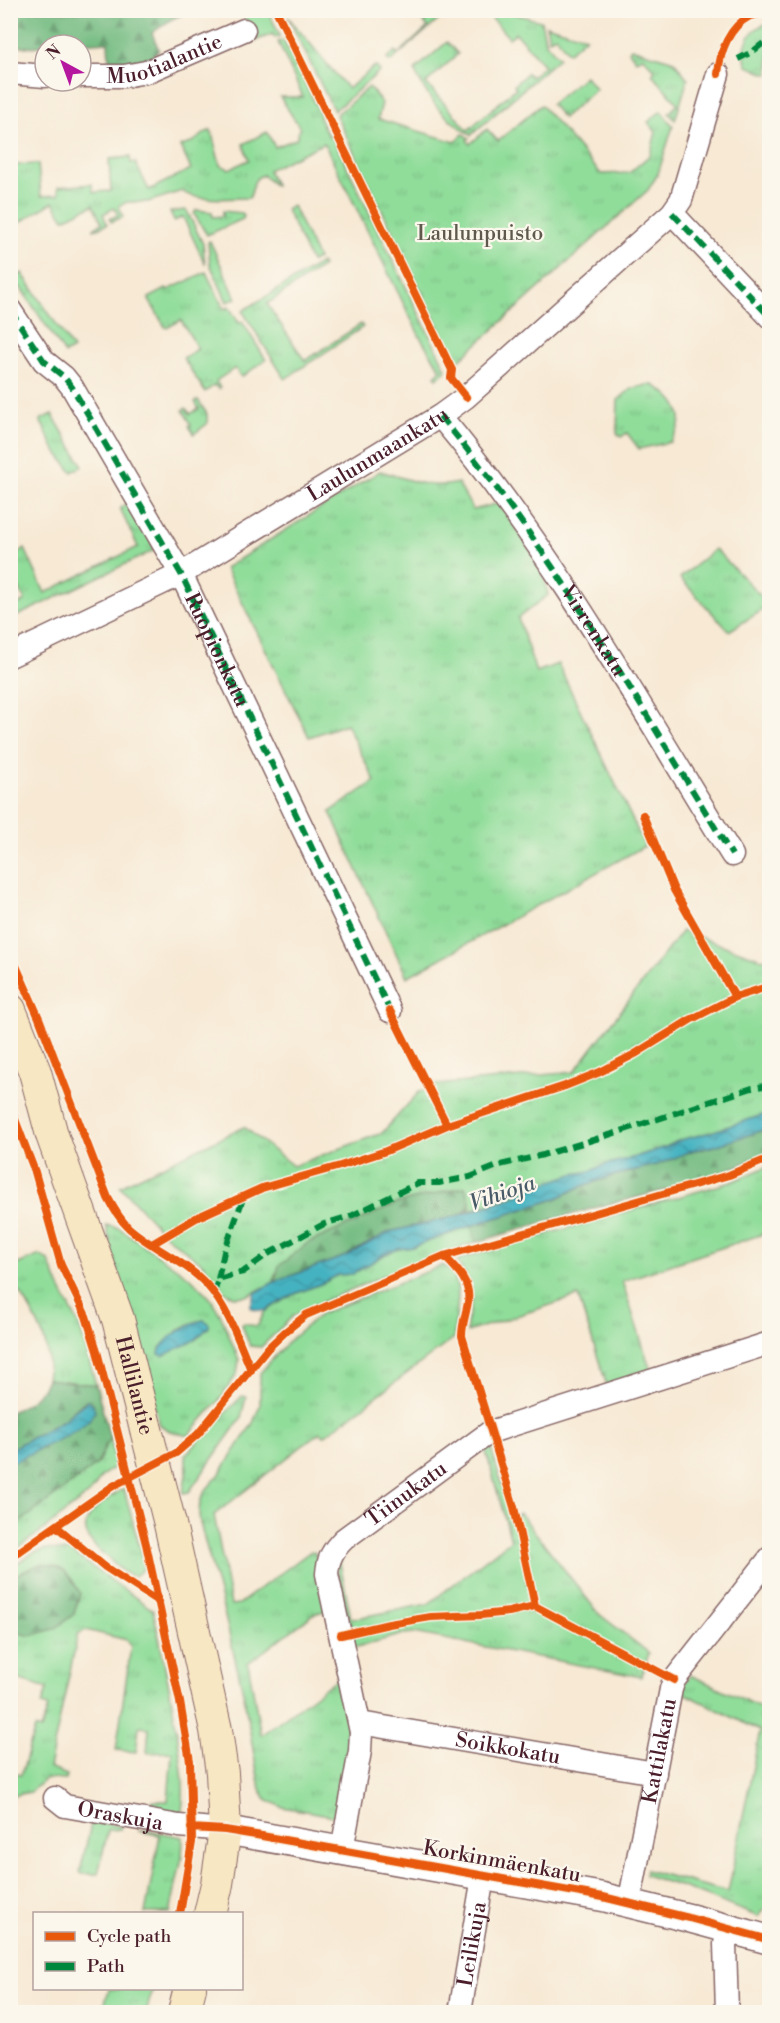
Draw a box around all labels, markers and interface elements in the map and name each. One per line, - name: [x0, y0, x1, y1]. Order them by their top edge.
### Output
- street label: Muotialantie: [106, 29, 226, 90]
- north arrow: [33, 33, 93, 93]
- text: N: [42, 41, 65, 64]
- park label: Laulunpuisto: [417, 221, 543, 247]
- street label: Laulunmaankatu: [303, 402, 454, 508]
- street label: Virrenkatu: [553, 579, 632, 682]
- street label: Ruopionkatu: [178, 589, 255, 711]
- water label: Vihioja: [466, 1169, 540, 1217]
- street label: Hallilantie: [109, 1333, 159, 1438]
- street label: Tiinukatu: [361, 1456, 452, 1533]
- street label: Kattilakatu: [637, 1696, 683, 1806]
- street label: Soikkokatu: [453, 1727, 562, 1771]
- street label: Oraskuja: [75, 1796, 165, 1837]
- street label: Korkinmäenkatu: [421, 1835, 583, 1889]
- street label: Leilikuja: [453, 1899, 493, 1989]
- legend: [33, 1912, 243, 1990]
- text: Cycle path: [87, 1925, 171, 1948]
- text: Path: [87, 1955, 125, 1978]

